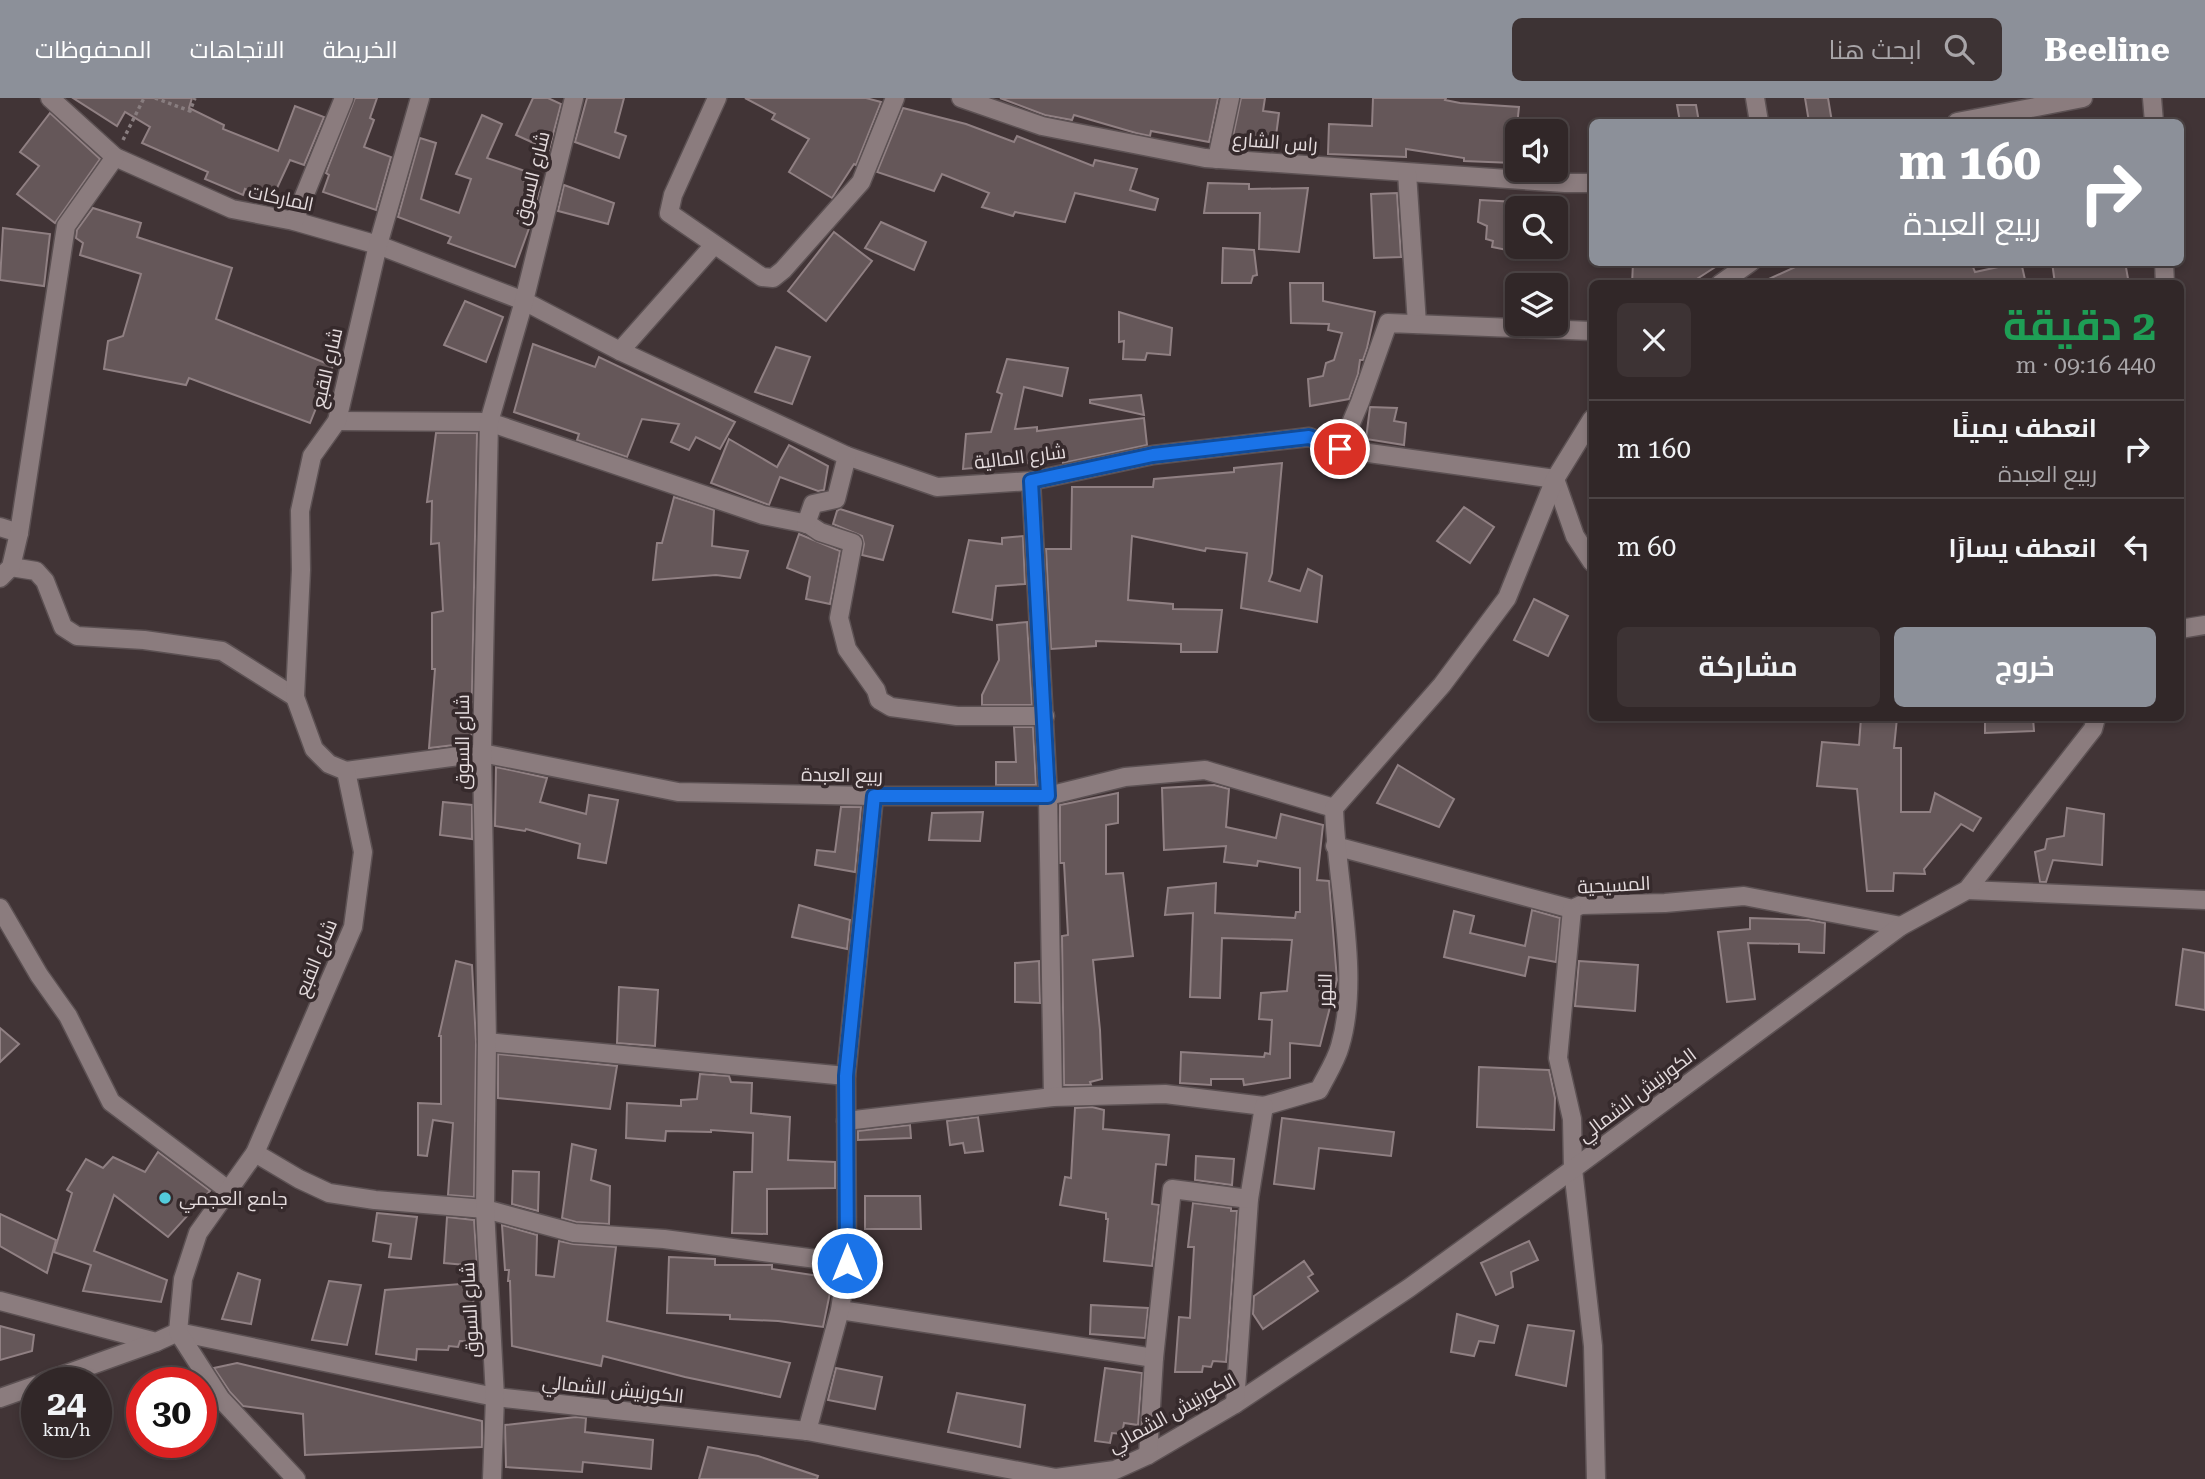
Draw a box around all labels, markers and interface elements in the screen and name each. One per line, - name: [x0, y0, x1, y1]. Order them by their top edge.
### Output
- search box: [1512, 18, 2002, 81]
- icon: search: [1940, 30, 1978, 68]
- text: Beeline: [2044, 30, 2170, 69]
- text: ابحث هنا: [1829, 35, 1922, 65]
- text: المحفوظات: [35, 36, 152, 64]
- text: الاتجاهات: [190, 36, 285, 64]
- text: الخريطة: [323, 36, 398, 64]
- map controls: [1505, 119, 1568, 336]
- button: sound: [1505, 119, 1568, 182]
- street label: راس الشارع: [1231, 128, 1319, 158]
- street label: شارع السوق: [509, 129, 557, 228]
- text: 160 m: [1899, 134, 2041, 191]
- icon: right: [2065, 147, 2156, 238]
- street label: الماركات: [246, 180, 316, 216]
- button: search: [1505, 196, 1568, 259]
- text: ربيع العبدة: [1903, 205, 2041, 243]
- button: layers: [1505, 273, 1568, 336]
- text: 2 دقيقة: [2003, 301, 2156, 350]
- button: close: [1617, 303, 1691, 377]
- street label: شارع القبع: [307, 326, 349, 411]
- text: 440 m · 09:16: [2016, 352, 2156, 379]
- text: انعطف يمينًا: [1952, 413, 2097, 443]
- pin: [1310, 419, 1370, 479]
- icon: arrive: [1321, 430, 1359, 468]
- icon: right: [2118, 430, 2156, 468]
- text: 160 m: [1617, 434, 1691, 464]
- street label: شارع المالية: [973, 440, 1067, 476]
- text: ربيع العبدة: [1998, 461, 2097, 488]
- icon: left: [2118, 528, 2156, 566]
- text: 60 m: [1617, 532, 1676, 562]
- text: انعطف يسارًا: [1949, 533, 2097, 563]
- button: مشاركة: [1617, 627, 1880, 707]
- button: خروج: [1894, 627, 2156, 707]
- street label: شارع السوق: [451, 694, 476, 790]
- street label: ربيع العبدة: [801, 763, 883, 789]
- street label: المسيحية: [1577, 872, 1651, 898]
- street label: شارع القبع: [290, 916, 344, 1001]
- street label: النهر: [1313, 973, 1337, 1008]
- street label: الكورنيش الشمالي: [1573, 1043, 1703, 1149]
- place label: جامع العجمي: [179, 1187, 288, 1213]
- marker: جامع العجمي: [157, 1190, 173, 1206]
- position arrow: [810, 1226, 884, 1300]
- street label: شارع السوق: [456, 1262, 486, 1358]
- speed limit sign: 30: [126, 1367, 217, 1458]
- street label: الكورنيش الشمالي: [1104, 1368, 1241, 1460]
- street label: الكورنيش الشمالي: [541, 1370, 685, 1411]
- text: 24: [47, 1383, 86, 1424]
- text: km/h: [42, 1419, 91, 1440]

